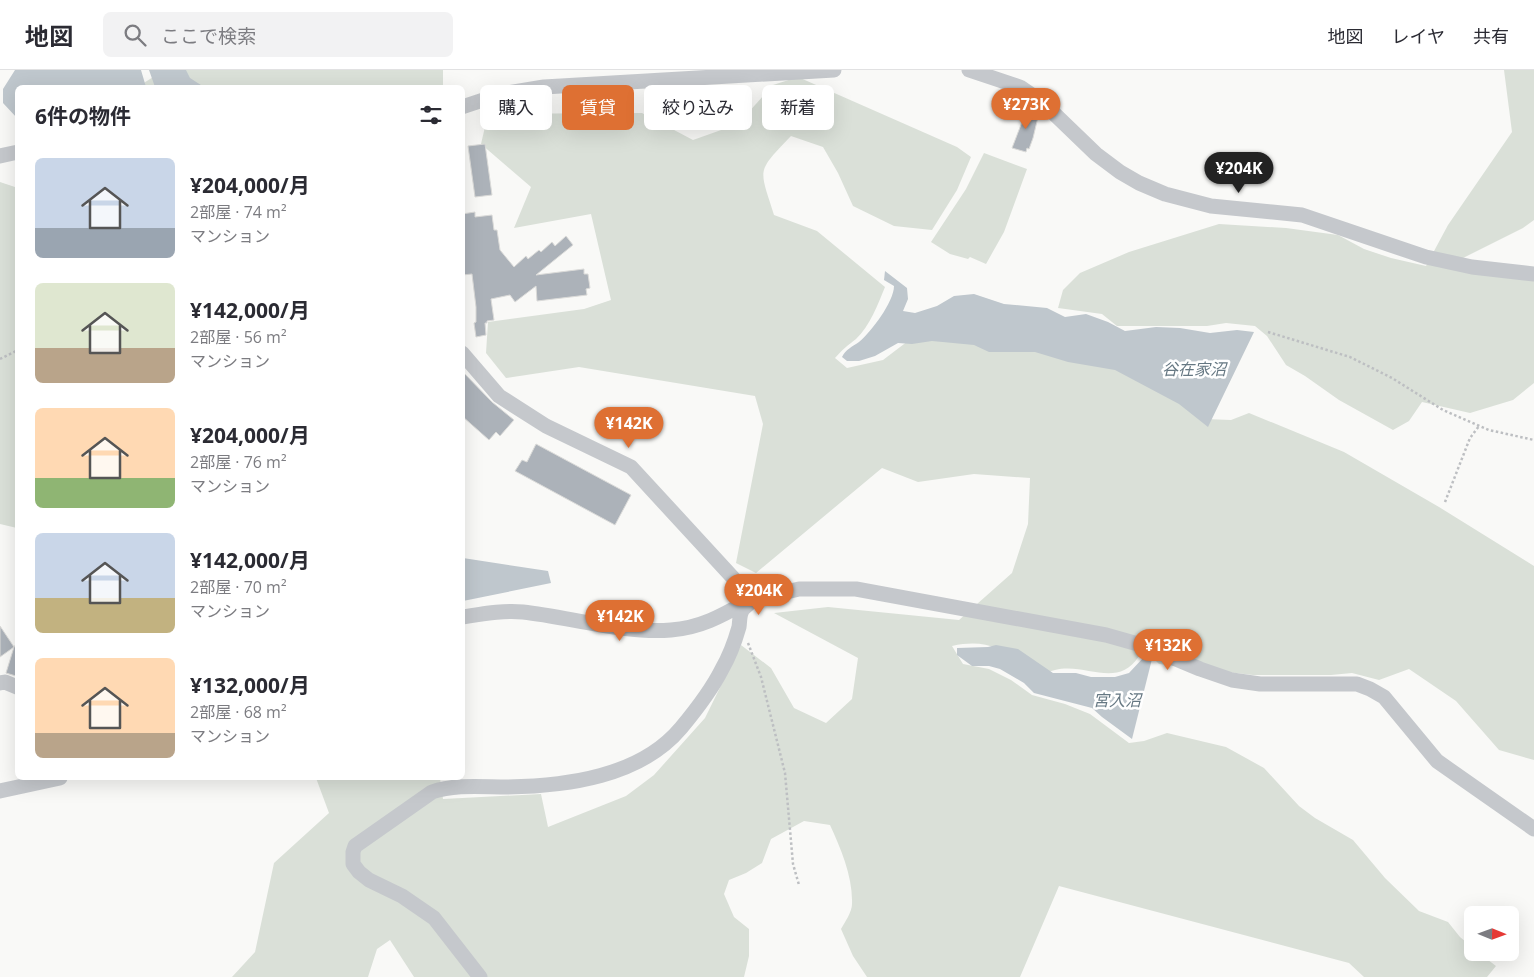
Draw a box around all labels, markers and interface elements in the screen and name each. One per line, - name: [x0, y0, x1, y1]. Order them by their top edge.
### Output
- search box: [103, 12, 453, 57]
- text: 地図: [25, 19, 73, 52]
- icon: search: [121, 21, 149, 49]
- text: ここで検索: [161, 23, 256, 49]
- text: 地図: [1328, 24, 1364, 48]
- text: レイヤ: [1392, 24, 1445, 48]
- text: 共有: [1473, 24, 1509, 48]
- chip: 購入: [480, 85, 552, 130]
- chip: 賃貸: [562, 85, 634, 130]
- chip: 絞り込み: [644, 85, 752, 130]
- chip: 新着: [762, 85, 834, 130]
- pin: ¥273K: [991, 88, 1061, 130]
- text: ¥273K: [1002, 93, 1050, 115]
- icon: filters: [417, 101, 445, 129]
- text: 6件の物件: [35, 102, 131, 130]
- pin: ¥204K: [1204, 152, 1274, 194]
- text: ¥204K: [1215, 157, 1263, 179]
- text: ¥204,000/月: [190, 171, 310, 199]
- icon: home: [75, 178, 135, 238]
- text: 2部屋 · 74 m²: [190, 201, 287, 223]
- text: マンション: [190, 225, 270, 247]
- text: ¥142,000/月: [190, 296, 310, 324]
- icon: home: [75, 303, 135, 363]
- text: 2部屋 · 56 m²: [190, 326, 287, 348]
- text: マンション: [190, 350, 270, 372]
- water label: 谷在家沼: [1162, 358, 1228, 380]
- pin: ¥142K: [594, 406, 664, 449]
- text: ¥142K: [605, 412, 653, 434]
- text: ¥204,000/月: [190, 421, 310, 449]
- icon: home: [75, 428, 135, 488]
- text: 2部屋 · 76 m²: [190, 451, 287, 473]
- text: マンション: [190, 475, 270, 497]
- text: ¥142,000/月: [190, 546, 310, 574]
- icon: home: [75, 553, 135, 613]
- pin: ¥204K: [724, 574, 794, 616]
- text: 2部屋 · 70 m²: [190, 576, 287, 598]
- text: ¥204K: [735, 579, 783, 601]
- text: マンション: [190, 600, 270, 622]
- pin: ¥142K: [585, 600, 655, 642]
- text: ¥142K: [596, 605, 644, 627]
- pin: ¥132K: [1133, 628, 1203, 671]
- text: ¥132K: [1144, 634, 1192, 656]
- text: ¥132,000/月: [190, 671, 310, 699]
- icon: home: [75, 678, 135, 738]
- water label: 宮入沼: [1093, 689, 1143, 711]
- text: 2部屋 · 68 m²: [190, 701, 287, 723]
- text: マンション: [190, 725, 270, 747]
- north arrow: [1464, 906, 1519, 961]
- map controls: [1464, 906, 1519, 961]

